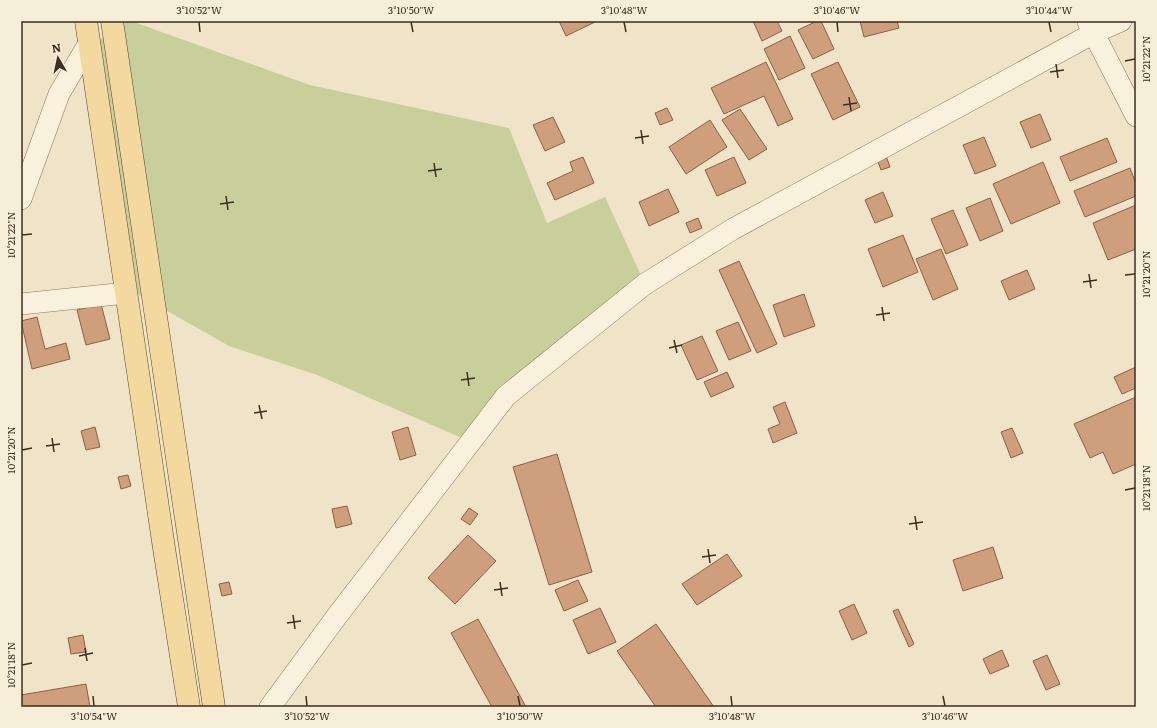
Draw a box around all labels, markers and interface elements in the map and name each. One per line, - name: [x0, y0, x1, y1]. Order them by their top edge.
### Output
- text: 3°10'52"W: [176, 2, 222, 17]
- text: 3°10'50"W: [388, 2, 434, 17]
- text: 3°10'48"W: [601, 2, 647, 17]
- text: 3°10'46"W: [814, 2, 860, 17]
- text: 3°10'44"W: [1026, 2, 1072, 17]
- text: 10°21'22"N: [1138, 36, 1153, 82]
- north arrow: [38, 38, 78, 78]
- text: N: [50, 39, 62, 56]
- text: 10°21'22"N: [3, 212, 18, 258]
- text: 10°21'20"N: [1138, 250, 1153, 298]
- text: 10°21'20"N: [3, 426, 18, 474]
- text: 10°21'18"N: [1138, 465, 1153, 511]
- text: 10°21'18"N: [3, 642, 18, 688]
- text: 3°10'54"W: [71, 708, 117, 723]
- text: 3°10'52"W: [284, 708, 330, 723]
- text: 3°10'50"W: [497, 708, 543, 723]
- text: 3°10'48"W: [709, 708, 755, 723]
- text: 3°10'46"W: [922, 708, 968, 723]

